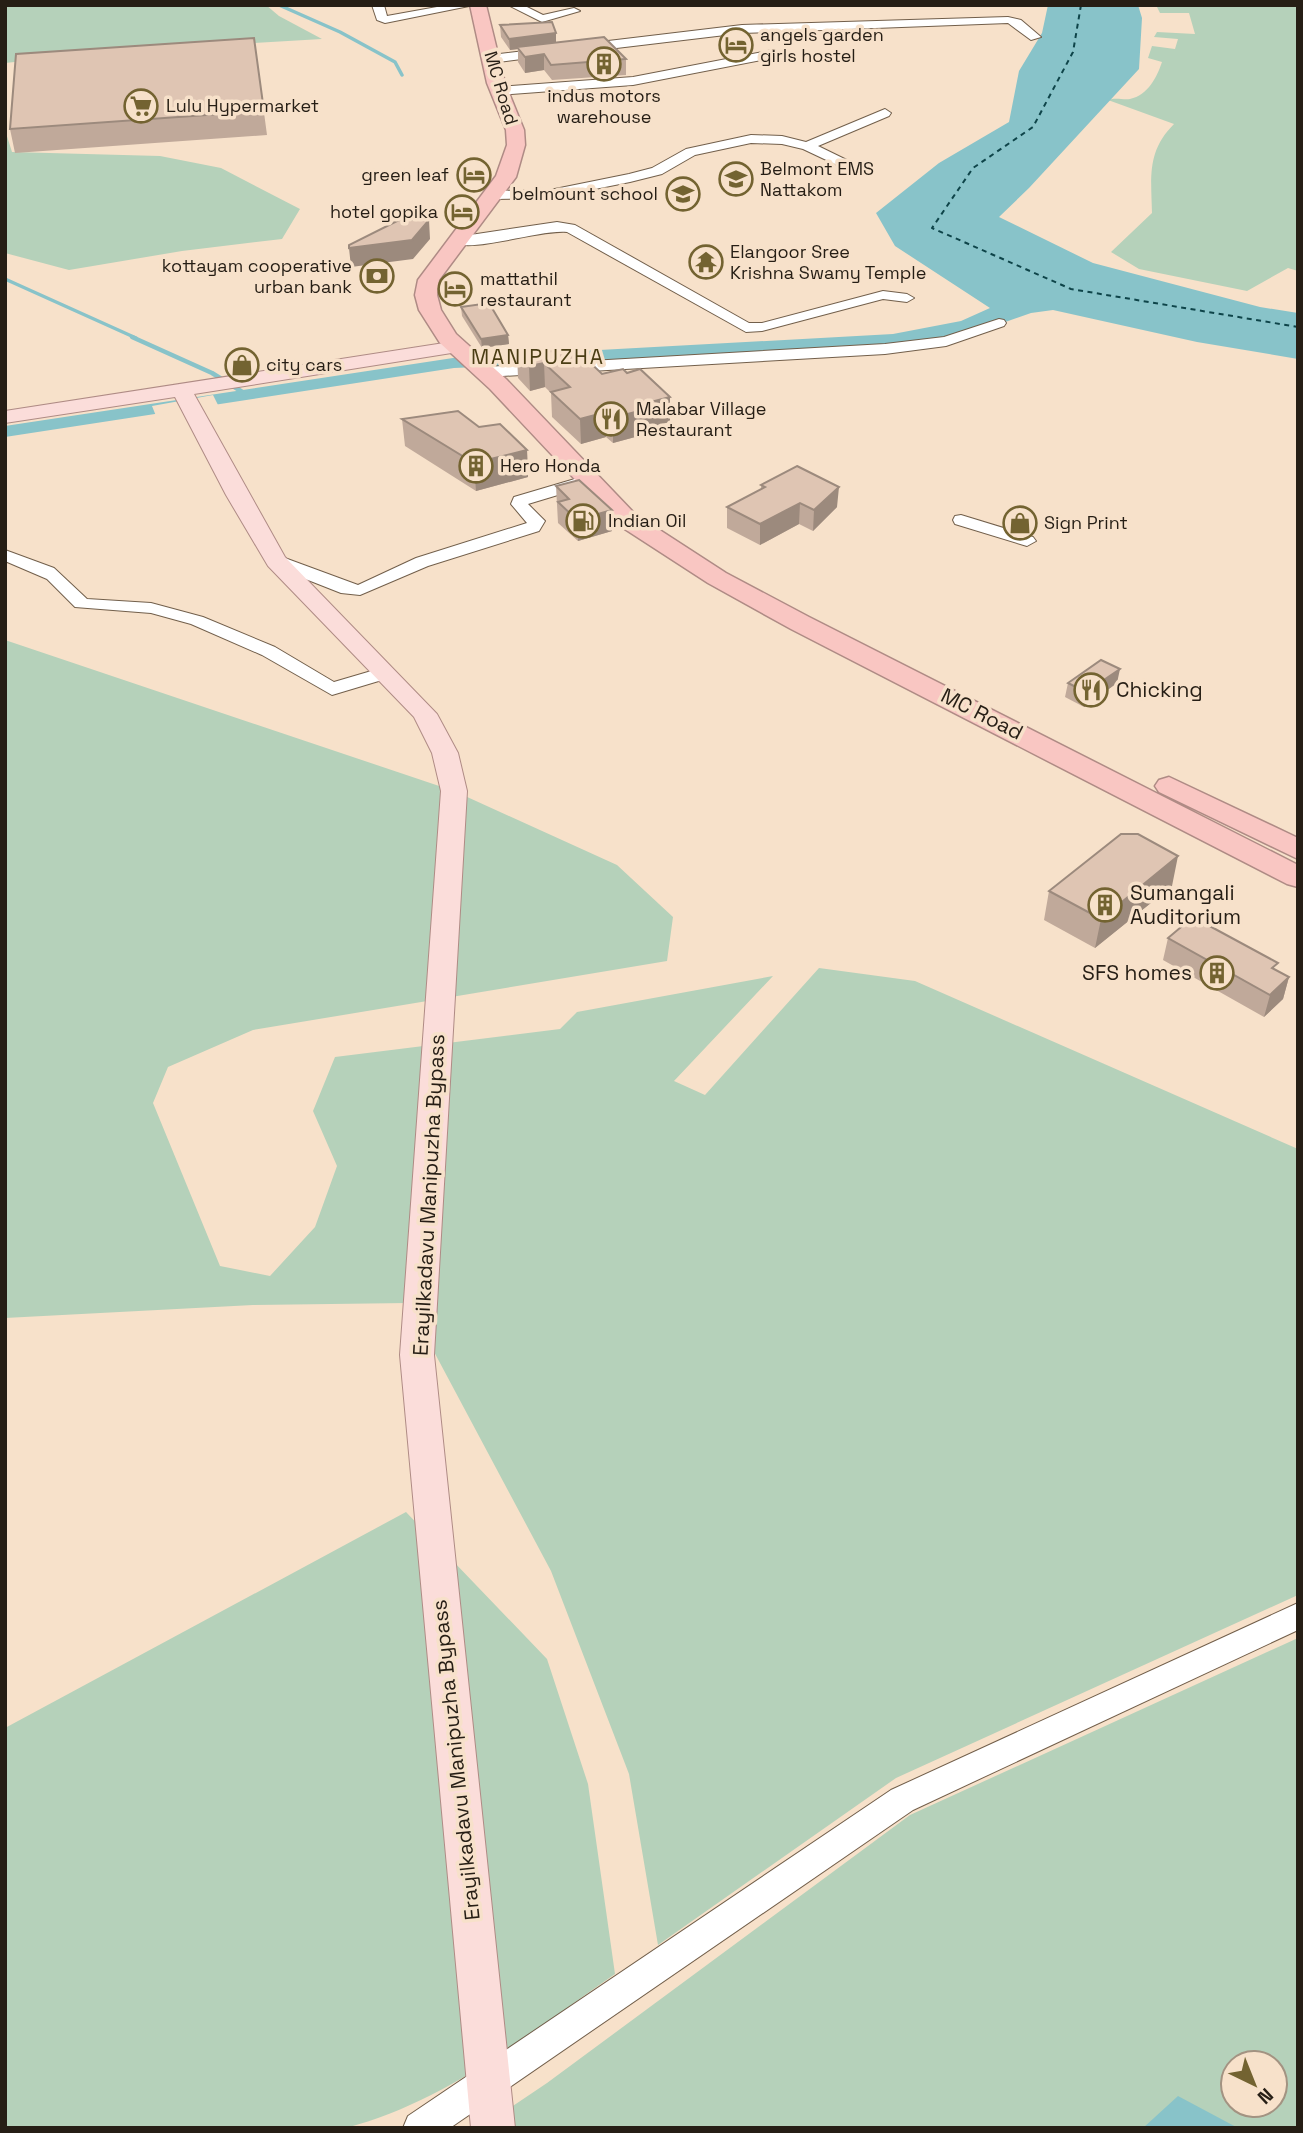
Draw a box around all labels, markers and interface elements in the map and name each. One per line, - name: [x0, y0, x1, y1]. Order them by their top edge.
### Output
- place label: angels garden girls hostel: [760, 23, 884, 67]
- hotel icon: angels garden girls hostel: [717, 26, 755, 64]
- building icon: indus motors warehouse: [585, 45, 623, 83]
- street label: MC Road: [479, 48, 524, 128]
- place label: indus motors warehouse: [547, 84, 661, 128]
- supermarket icon: Lulu Hypermarket: [122, 87, 160, 125]
- place label: Lulu Hypermarket: [166, 94, 319, 117]
- hotel icon: green leaf: [455, 156, 493, 194]
- place label: Belmont EMS Nattakom: [760, 157, 874, 201]
- school or university icon: Belmont EMS Nattakom: [717, 160, 755, 198]
- place label: green leaf: [361, 163, 449, 186]
- school or university icon: belmount school: [664, 175, 702, 213]
- place label: belmount school: [512, 182, 658, 205]
- hotel icon: hotel gopika: [443, 193, 481, 231]
- place label: hotel gopika: [330, 200, 438, 223]
- place label: Elangoor Sree Krishna Swamy Temple: [730, 240, 926, 284]
- temple icon: Elangoor Sree Krishna Swamy Temple: [687, 243, 725, 281]
- place label: kottayam cooperative urban bank: [162, 254, 352, 298]
- bank icon: kottayam cooperative urban bank: [358, 257, 396, 295]
- place label: mattathil restaurant: [480, 267, 572, 311]
- hotel icon: mattathil restaurant: [436, 270, 474, 308]
- district label: MANIPUZHA: [471, 343, 605, 370]
- shop icon: city cars: [223, 346, 261, 384]
- place label: city cars: [266, 353, 342, 376]
- place label: Malabar Village Restaurant: [636, 397, 766, 441]
- restaurant icon: Malabar Village Restaurant: [592, 400, 630, 438]
- building icon: Hero Honda: [457, 447, 495, 485]
- place label: Hero Honda: [500, 454, 601, 477]
- fuel station icon: Indian Oil: [564, 502, 602, 540]
- shop icon: Sign Print: [1001, 504, 1039, 542]
- place label: Indian Oil: [608, 509, 686, 532]
- place label: Sign Print: [1044, 511, 1128, 534]
- restaurant icon: Chicking: [1072, 671, 1110, 709]
- place label: Chicking: [1116, 676, 1203, 703]
- street label: MC Road: [937, 681, 1028, 746]
- place label: Sumangali Auditorium: [1130, 879, 1241, 930]
- building icon: Sumangali Auditorium: [1086, 886, 1124, 924]
- building icon: SFS homes: [1198, 954, 1236, 992]
- place label: SFS homes: [1082, 959, 1192, 986]
- street label: Erayilkadavu Manipuzha Bypass: [407, 1033, 450, 1357]
- street label: Erayilkadavu Manipuzha Bypass: [425, 1598, 486, 1922]
- north arrow: [1219, 2049, 1289, 2119]
- text: N: [1252, 2083, 1278, 2110]

